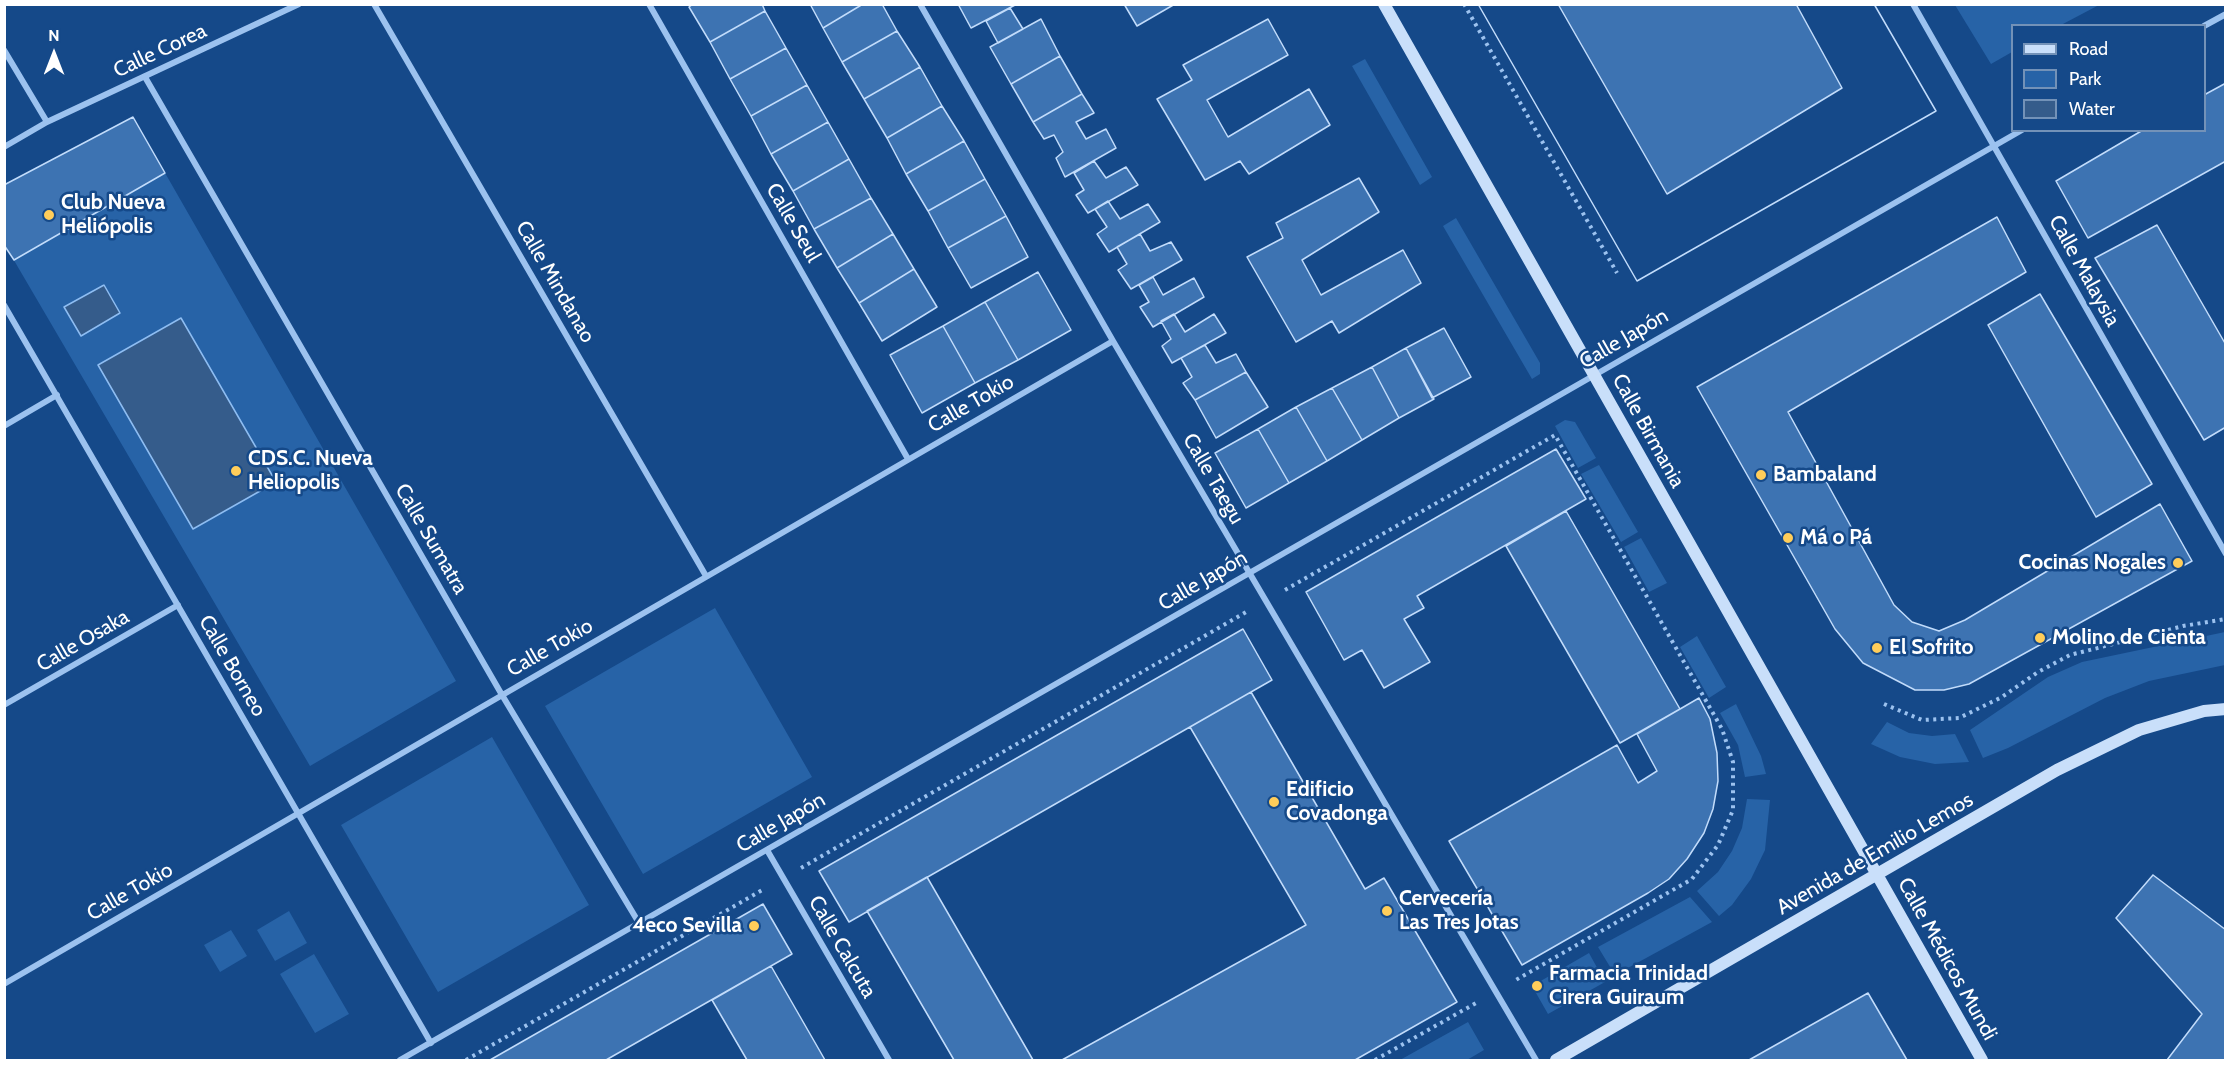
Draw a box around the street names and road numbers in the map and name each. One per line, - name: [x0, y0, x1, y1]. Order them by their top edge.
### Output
- street label: Calle Corea: [110, 19, 210, 83]
- street label: Calle Seul: [760, 179, 826, 267]
- street label: Calle Malaysia: [2043, 211, 2125, 331]
- street label: Calle Mindanao: [510, 217, 600, 347]
- street label: Calle Japón: [1575, 303, 1673, 375]
- street label: Calle Tokio: [924, 369, 1018, 439]
- street label: Calle Birmania: [1606, 370, 1690, 492]
- street label: Calle Taegu: [1177, 429, 1249, 529]
- street label: Calle Sumatra: [389, 479, 473, 599]
- street label: Calle Japón: [1154, 545, 1252, 617]
- street label: Calle Osaka: [32, 604, 134, 678]
- street label: Calle Borneo: [193, 611, 271, 721]
- street label: Calle Tokio: [503, 613, 597, 683]
- street label: Calle Japón: [732, 787, 830, 859]
- street label: Avenida de Emilio Lemos: [1772, 787, 1978, 921]
- street label: Calle Tokio: [83, 857, 177, 927]
- street label: Calle Médicos Mundi: [1892, 873, 2002, 1045]
- street label: Calle Calcuta: [803, 891, 881, 1003]

